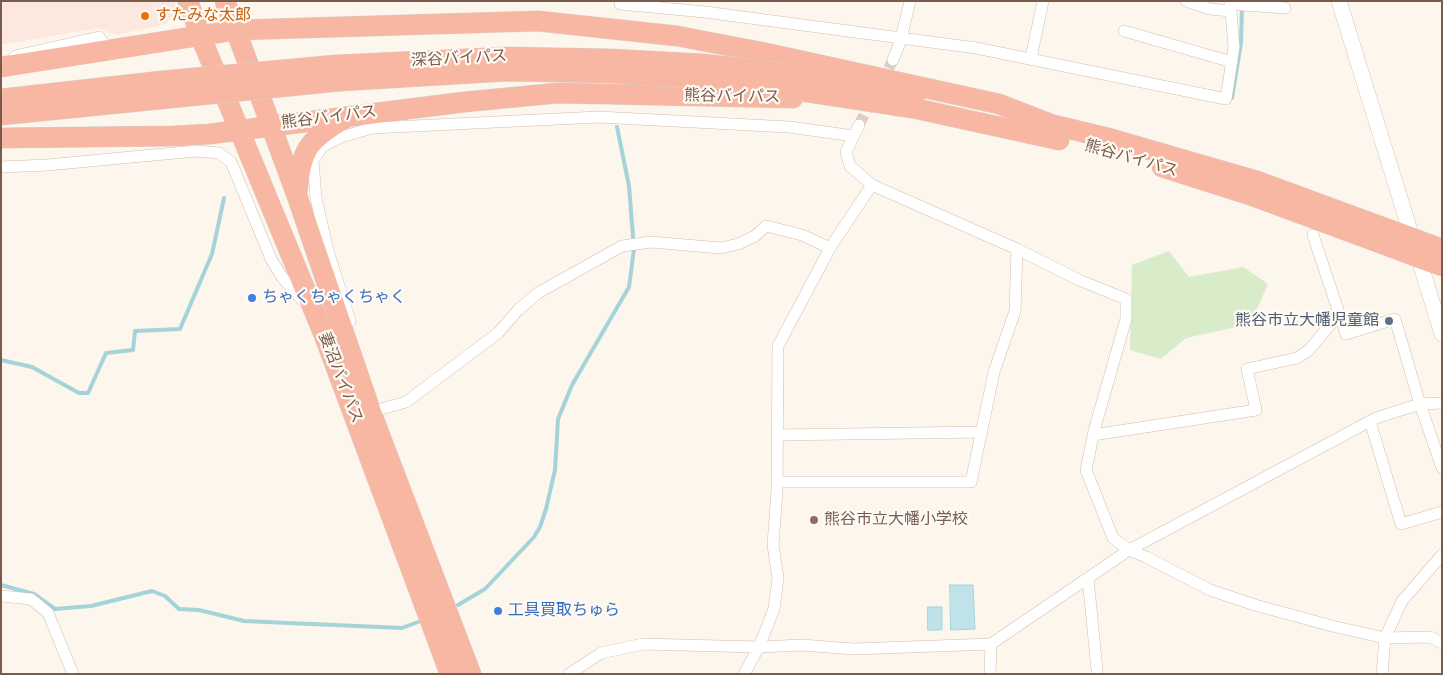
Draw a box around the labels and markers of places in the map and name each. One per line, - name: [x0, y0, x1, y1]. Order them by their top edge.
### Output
- place label: すたみな太郎: [155, 6, 251, 26]
- marker: すたみな太郎: [139, 10, 151, 22]
- place label: ちゃくちゃくちゃく: [262, 288, 406, 308]
- marker: ちゃくちゃくちゃく: [246, 292, 258, 304]
- place label: 熊谷市立大幡児童館: [1235, 311, 1379, 331]
- marker: 熊谷市立大幡児童館: [1383, 315, 1395, 327]
- place label: 熊谷市立大幡小学校: [824, 510, 968, 530]
- marker: 熊谷市立大幡小学校: [808, 514, 820, 526]
- place label: 工具買取ちゅら: [508, 601, 620, 621]
- marker: 工具買取ちゅら: [492, 605, 504, 617]

